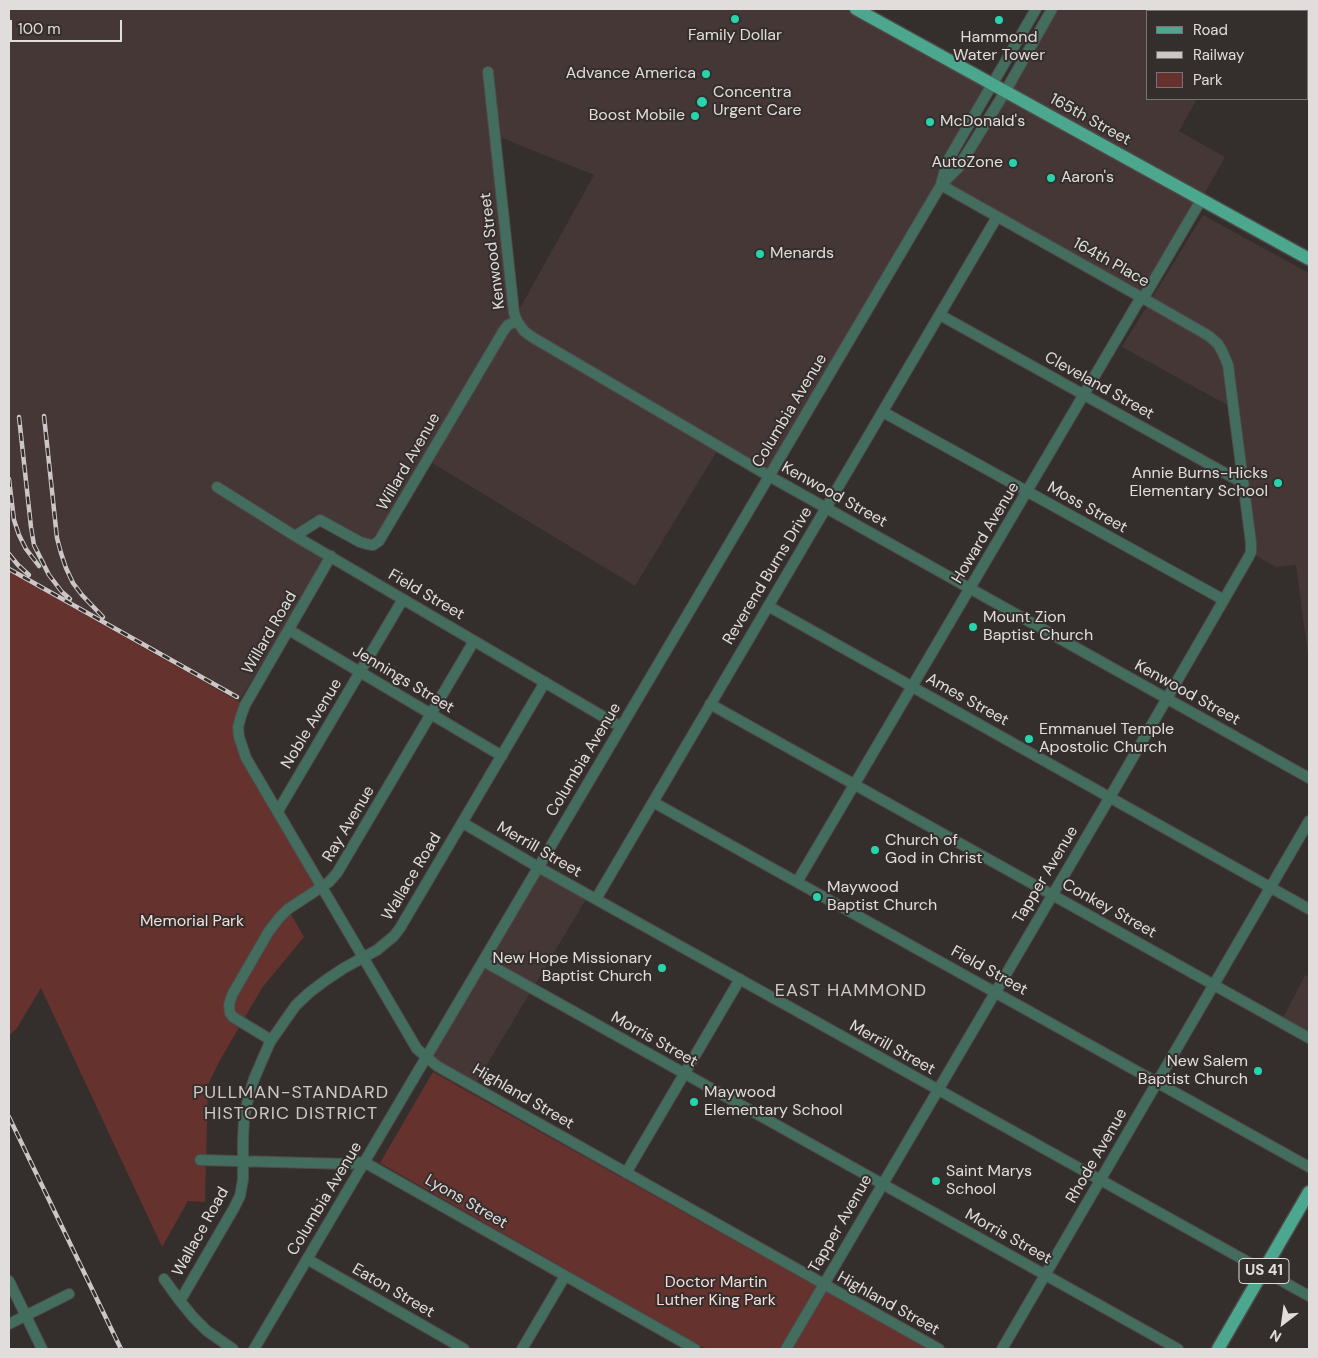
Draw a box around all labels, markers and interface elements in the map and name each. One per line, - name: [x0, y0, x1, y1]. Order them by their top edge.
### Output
- scale bar: [12, 10, 125, 42]
- legend: [1146, 10, 1308, 100]
- marker: Family Dollar: [729, 13, 741, 25]
- marker: Hammond Water Tower: [993, 14, 1005, 26]
- text: 100 m: [18, 19, 61, 39]
- text: Road: [1193, 20, 1228, 40]
- place label: Family Dollar: [688, 26, 782, 46]
- place label: Hammond Water Tower: [953, 28, 1045, 66]
- text: Railway: [1193, 45, 1244, 65]
- place label: Advance America: [566, 64, 696, 84]
- marker: Advance America: [700, 68, 712, 80]
- text: Park: [1193, 70, 1223, 90]
- place label: Concentra Urgent Care: [713, 83, 801, 121]
- street label: 165th Street: [1046, 90, 1134, 150]
- marker: Concentra Urgent Care: [695, 95, 709, 109]
- place label: Boost Mobile: [589, 106, 685, 126]
- marker: Boost Mobile: [689, 110, 701, 122]
- place label: McDonald's: [940, 112, 1025, 132]
- marker: McDonald's: [924, 116, 936, 128]
- place label: AutoZone: [931, 153, 1003, 173]
- marker: AutoZone: [1007, 157, 1019, 169]
- place label: Aaron's: [1061, 168, 1114, 188]
- marker: Aaron's: [1045, 172, 1057, 184]
- street label: Kenwood Street: [476, 191, 510, 311]
- street label: 164th Place: [1069, 234, 1153, 292]
- place label: Menards: [770, 244, 834, 264]
- marker: Menards: [754, 248, 766, 260]
- street label: Cleveland Street: [1041, 348, 1157, 424]
- street label: Columbia Avenue: [749, 351, 831, 471]
- street label: Willard Avenue: [373, 410, 445, 514]
- street label: Kenwood Street: [778, 458, 890, 532]
- place label: Annie Burns-Hicks Elementary School: [1130, 464, 1268, 502]
- marker: Annie Burns-Hicks Elementary School: [1272, 477, 1284, 489]
- street label: Moss Street: [1044, 478, 1130, 538]
- street label: Howard Avenue: [948, 479, 1024, 587]
- street label: Reverend Burns Drive: [719, 504, 817, 648]
- street label: Field Street: [385, 566, 467, 624]
- street label: Willard Road: [239, 588, 301, 678]
- place label: Mount Zion Baptist Church: [983, 608, 1093, 646]
- marker: Mount Zion Baptist Church: [967, 621, 979, 633]
- street label: Jennings Street: [349, 642, 457, 718]
- street label: Kenwood Street: [1131, 656, 1243, 730]
- street label: Ames Street: [922, 669, 1012, 731]
- street label: Noble Avenue: [278, 675, 346, 773]
- street label: Columbia Avenue: [543, 700, 625, 820]
- place label: Emmanuel Temple Apostolic Church: [1039, 720, 1174, 758]
- marker: Emmanuel Temple Apostolic Church: [1023, 733, 1035, 745]
- street label: Ray Avenue: [319, 783, 379, 865]
- street label: Merrill Street: [493, 818, 585, 882]
- street label: Tapper Avenue: [1009, 823, 1083, 927]
- street label: Wallace Road: [378, 830, 446, 924]
- place label: Church of God in Christ: [885, 831, 983, 869]
- marker: Church of God in Christ: [869, 844, 881, 856]
- street label: Conkey Street: [1058, 875, 1160, 943]
- place label: Maywood Baptist Church: [827, 878, 937, 916]
- marker: Maywood Baptist Church: [811, 891, 823, 903]
- park label: Memorial Park: [140, 912, 244, 932]
- street label: Field Street: [947, 942, 1031, 1000]
- place label: New Hope Missionary Baptist Church: [493, 949, 652, 987]
- marker: New Hope Missionary Baptist Church: [656, 962, 668, 974]
- district label: EAST HAMMOND: [773, 980, 929, 1002]
- street label: Morris Street: [607, 1008, 701, 1072]
- street label: Merrill Street: [846, 1017, 938, 1079]
- place label: New Salem Baptist Church: [1138, 1052, 1248, 1090]
- street label: Highland Street: [469, 1060, 577, 1134]
- marker: New Salem Baptist Church: [1252, 1065, 1264, 1077]
- district label: PULLMAN-STANDARD HISTORIC DISTRICT: [191, 1082, 391, 1124]
- place label: Maywood Elementary School: [704, 1083, 842, 1121]
- marker: Maywood Elementary School: [688, 1096, 700, 1108]
- street label: Rhode Avenue: [1062, 1105, 1132, 1207]
- street label: Columbia Avenue: [284, 1139, 366, 1259]
- place label: Saint Marys School: [946, 1162, 1032, 1200]
- street label: Lyons Street: [421, 1171, 511, 1233]
- street label: Tapper Avenue: [805, 1171, 877, 1277]
- marker: Saint Marys School: [930, 1175, 942, 1187]
- street label: Wallace Road: [169, 1184, 233, 1280]
- street label: Morris Street: [961, 1205, 1055, 1269]
- road number: US 41: [1239, 1258, 1289, 1284]
- street label: Eaton Street: [348, 1260, 438, 1322]
- street label: Highland Street: [834, 1268, 942, 1340]
- park label: Doctor Martin Luther King Park: [656, 1273, 776, 1311]
- north arrow: [1258, 1298, 1308, 1348]
- text: N: [1267, 1326, 1284, 1346]

